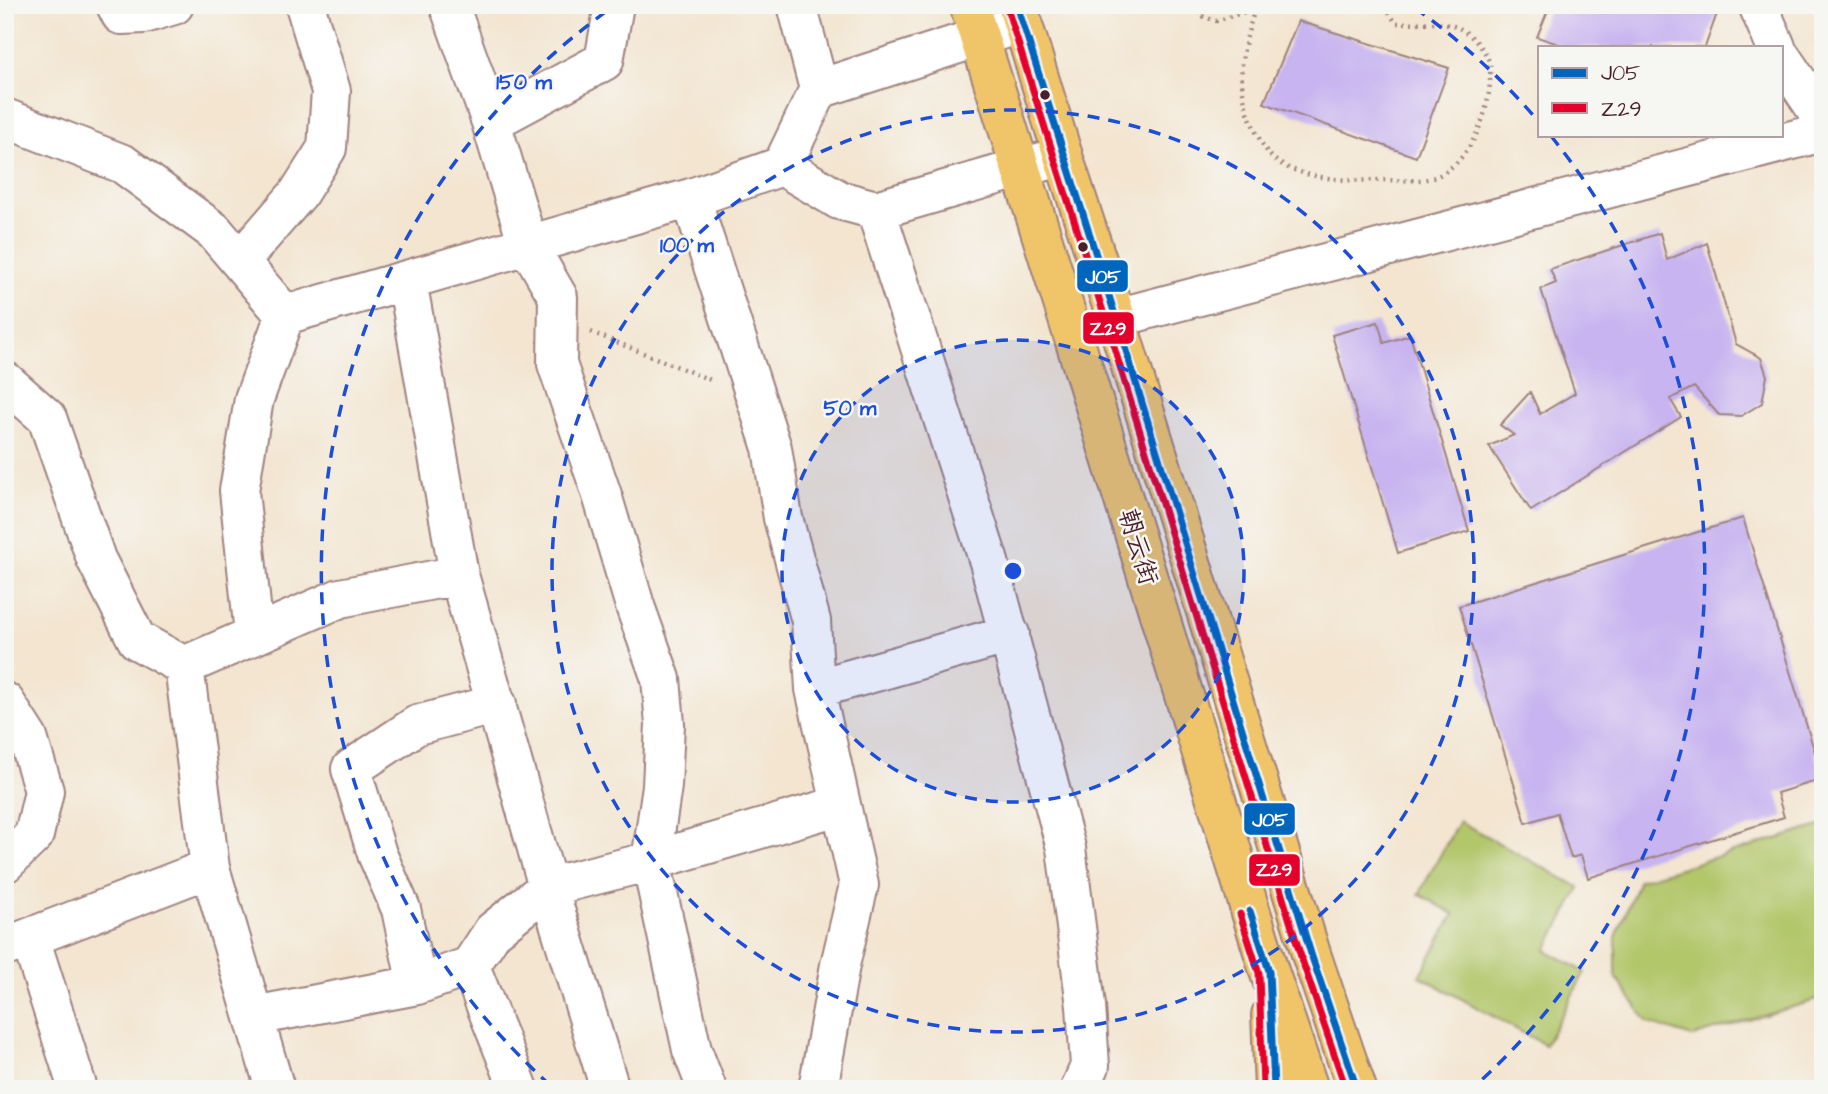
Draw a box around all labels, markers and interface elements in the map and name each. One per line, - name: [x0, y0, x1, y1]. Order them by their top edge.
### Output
- legend: [1538, 46, 1783, 136]
- text: J05: [1601, 59, 1640, 88]
- text: 150 m: [496, 68, 552, 97]
- unlabelled marker: [1038, 88, 1052, 102]
- text: Z29: [1601, 95, 1641, 124]
- text: 100 m: [660, 231, 715, 260]
- unlabelled marker: [1076, 240, 1090, 254]
- line badge: J05: [1076, 259, 1129, 293]
- text: J05: [1084, 264, 1121, 291]
- line badge: Z29: [1082, 311, 1135, 345]
- text: Z29: [1090, 316, 1126, 343]
- text: 50 m: [824, 394, 877, 423]
- street label: 朝云街: [1109, 504, 1167, 590]
- centre of rings: [1001, 559, 1025, 583]
- line badge: J05: [1243, 802, 1296, 836]
- text: J05: [1251, 807, 1288, 834]
- line badge: Z29: [1248, 853, 1301, 887]
- text: Z29: [1256, 857, 1292, 884]

